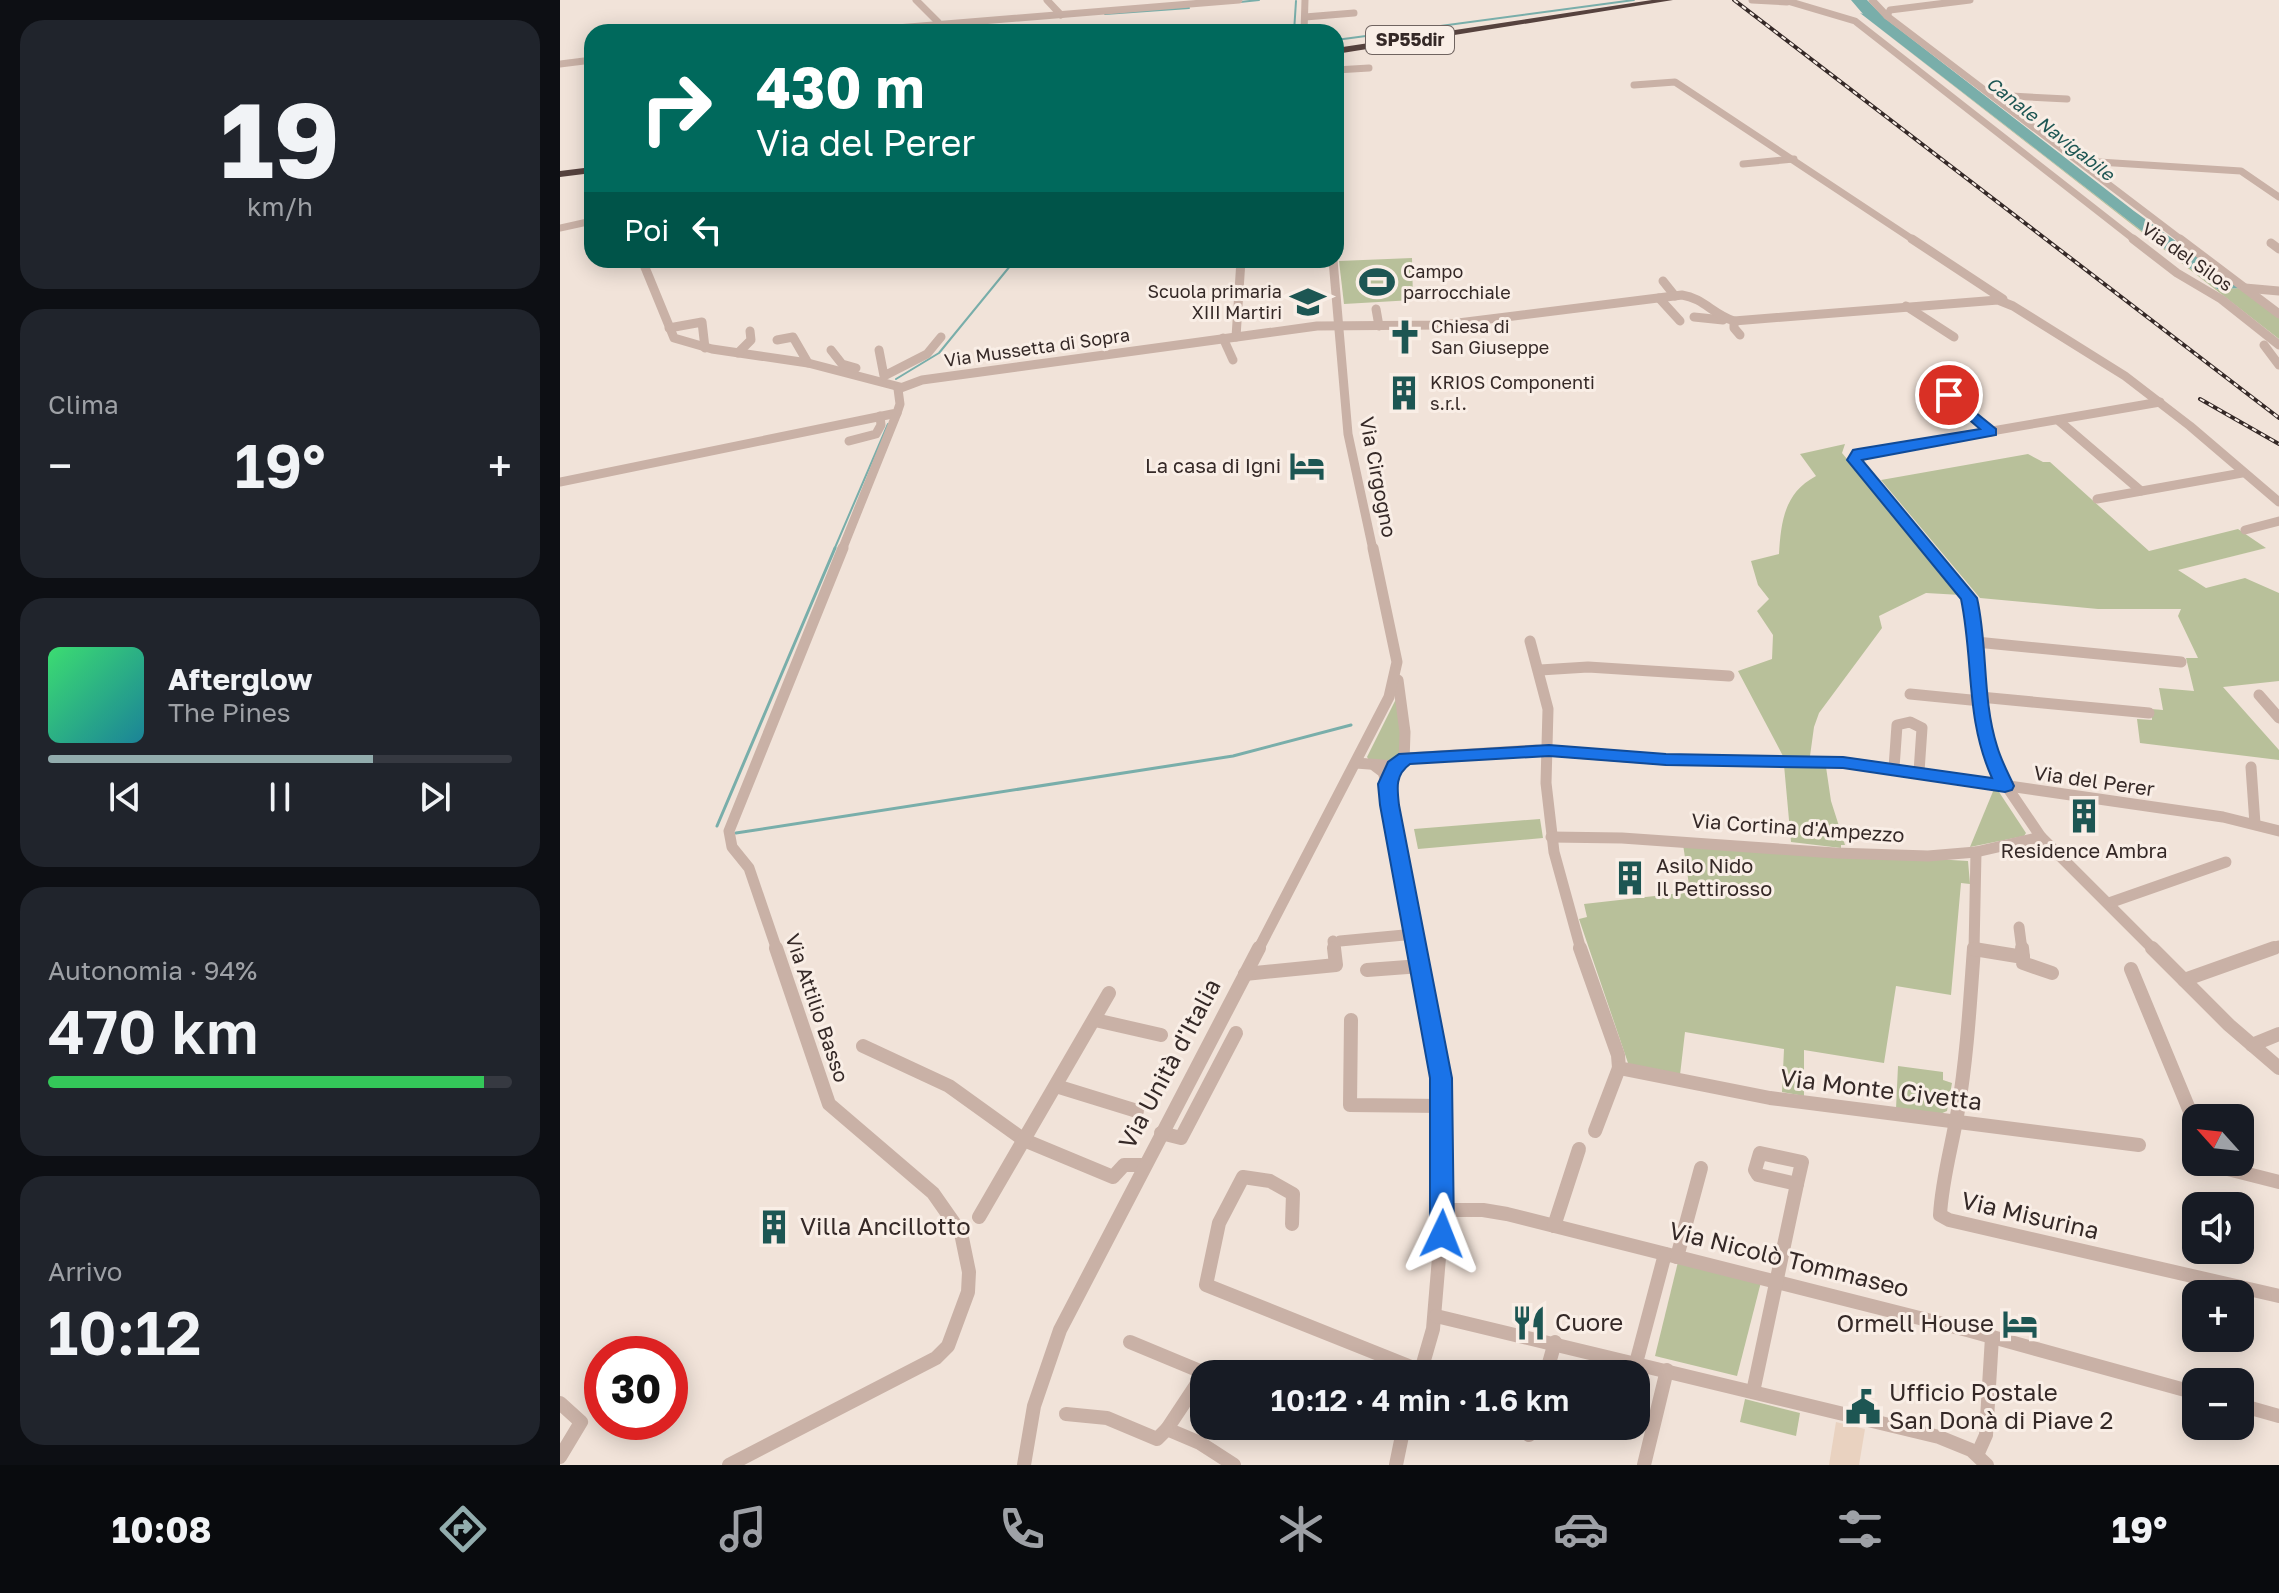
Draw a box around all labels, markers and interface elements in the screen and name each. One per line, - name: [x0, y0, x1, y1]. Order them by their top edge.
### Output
- road number: SP55dir: [1366, 26, 1454, 54]
- text: 430 m: [756, 53, 925, 120]
- icon: right: [624, 56, 728, 160]
- water label: Canale Navigabile: [1982, 72, 2120, 186]
- text: 19: [220, 76, 340, 201]
- text: Via del Perer: [756, 121, 975, 164]
- text: km/h: [247, 191, 313, 222]
- icon: left: [685, 208, 729, 252]
- text: Poi: [624, 212, 669, 248]
- street label: Via del Silos: [2138, 217, 2237, 295]
- place label: Campo parrocchiale: [1403, 260, 1511, 303]
- sports icon: Campo parrocchiale: [1358, 263, 1396, 301]
- place label: Scuola primaria XIII Martiri: [1148, 280, 1282, 323]
- school or university icon: Scuola primaria XIII Martiri: [1289, 283, 1327, 321]
- place label: Chiesa di San Giuseppe: [1431, 315, 1549, 358]
- church icon: Chiesa di San Giuseppe: [1386, 318, 1424, 356]
- street label: Via Mussetta di Sopra: [943, 323, 1131, 371]
- pin: [1915, 361, 1983, 429]
- place label: KRIOS Componenti s.r.l.: [1430, 371, 1595, 414]
- icon: arrive: [1927, 373, 1971, 417]
- building icon: KRIOS Componenti s.r.l.: [1385, 374, 1423, 412]
- text: Clima: [48, 389, 119, 420]
- street label: Via Cirgogno: [1356, 414, 1402, 539]
- text: 19°: [234, 429, 326, 501]
- text: −: [48, 439, 72, 492]
- text: +: [488, 439, 512, 492]
- hotel icon: La casa di Igni: [1288, 447, 1326, 485]
- place label: La casa di Igni: [1145, 453, 1281, 477]
- text: Afterglow: [168, 661, 312, 697]
- text: The Pines: [168, 697, 291, 728]
- street label: Via del Perer: [2032, 760, 2156, 800]
- icon: previous: [103, 775, 147, 819]
- icon: pause: [258, 775, 302, 819]
- icon: next: [413, 775, 457, 819]
- building icon: Residence Ambra: [2065, 797, 2103, 835]
- street label: Via Cortina d'Ampezzo: [1691, 808, 1905, 846]
- place label: Residence Ambra: [2001, 838, 2167, 862]
- place label: Asilo Nido Il Pettirosso: [1656, 853, 1772, 900]
- building icon: Asilo Nido Il Pettirosso: [1611, 859, 1649, 897]
- street label: Via Attilio Basso: [781, 930, 855, 1085]
- text: Autonomia · 94%: [48, 955, 257, 986]
- street label: Via Unità d'Italia: [1112, 973, 1226, 1153]
- text: 470 km: [48, 995, 258, 1067]
- street label: Via Monte Civetta: [1779, 1062, 1984, 1115]
- north arrow: [2182, 1104, 2254, 1176]
- map controls: [2182, 1104, 2254, 1440]
- street label: Via Misurina: [1959, 1185, 2102, 1244]
- position arrow: [1400, 1192, 1484, 1276]
- button: sound: [2182, 1192, 2254, 1264]
- building icon: Villa Ancillotto: [755, 1208, 793, 1246]
- place label: Villa Ancillotto: [800, 1211, 971, 1240]
- street label: Via Nicolò Tommaseo: [1666, 1215, 1912, 1302]
- text: Arrivo: [48, 1256, 122, 1287]
- button: +: [2182, 1280, 2254, 1352]
- text: 10:12: [48, 1296, 201, 1368]
- restaurant icon: Cuore: [1510, 1304, 1548, 1342]
- hotel icon: Ormell House: [2001, 1305, 2039, 1343]
- place label: Cuore: [1555, 1307, 1623, 1336]
- place label: Ormell House: [1837, 1308, 1994, 1337]
- speed limit sign: 30: [584, 1336, 688, 1440]
- button: −: [2182, 1368, 2254, 1440]
- place label: Ufficio Postale San Donà di Piave 2: [1889, 1377, 2113, 1434]
- text: 10:12 · 4 min · 1.6 km: [1271, 1382, 1569, 1418]
- public building icon: Ufficio Postale San Donà di Piave 2: [1844, 1388, 1882, 1426]
- icon: directions: [435, 1501, 491, 1557]
- icon: music: [715, 1501, 771, 1557]
- icon: phone: [994, 1501, 1050, 1557]
- icon: climate: [1273, 1501, 1329, 1557]
- icon: car: [1553, 1501, 1609, 1557]
- icon: filters: [1832, 1501, 1888, 1557]
- text: 10:08: [112, 1508, 212, 1551]
- text: 19°: [2112, 1508, 2167, 1551]

